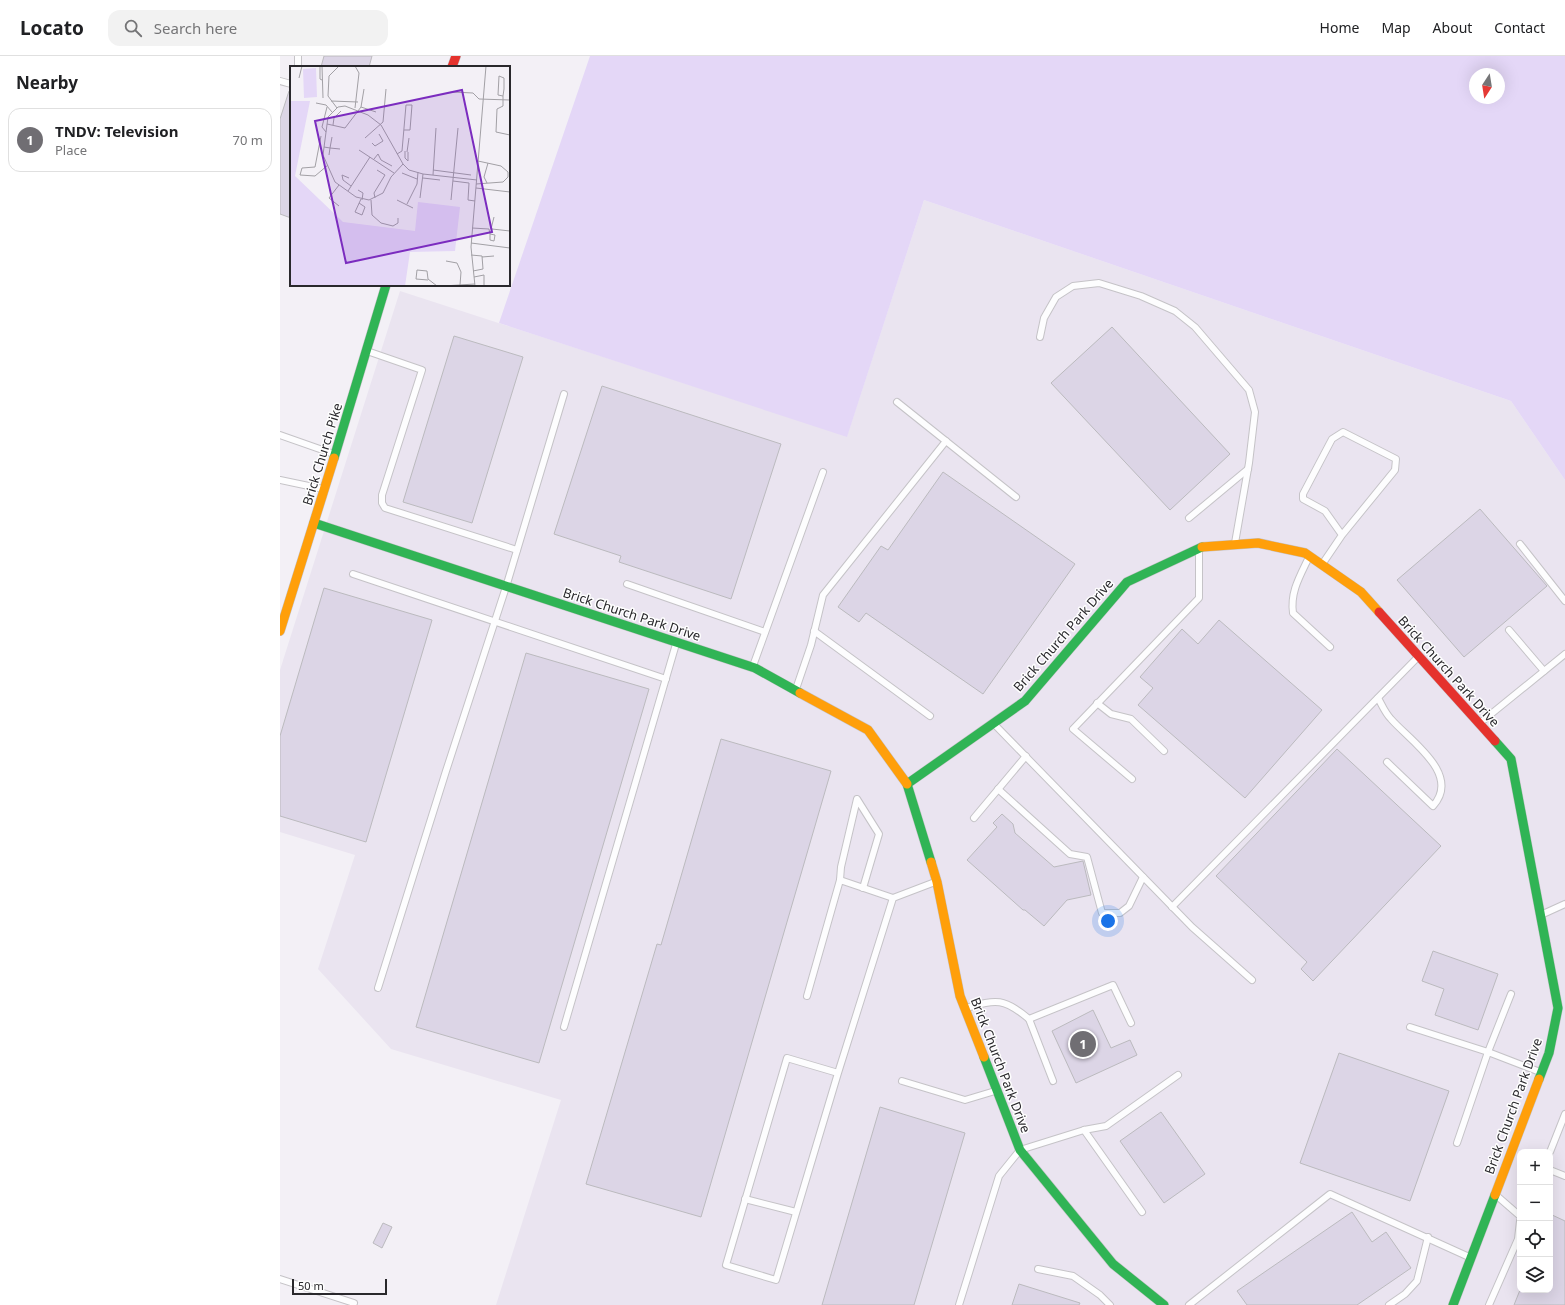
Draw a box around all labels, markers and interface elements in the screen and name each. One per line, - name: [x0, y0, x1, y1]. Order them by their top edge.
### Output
- search box: [108, 10, 388, 46]
- text: Locato: [20, 15, 84, 41]
- icon: search: [122, 17, 144, 39]
- text: Search here: [154, 18, 237, 38]
- text: Home: [1320, 18, 1359, 37]
- text: Map: [1381, 18, 1411, 37]
- text: About: [1433, 18, 1472, 37]
- text: Contact: [1494, 18, 1545, 37]
- inset map: [290, 66, 510, 286]
- north arrow: [1469, 68, 1505, 104]
- text: Nearby: [16, 71, 78, 94]
- text: TNDV: Television: [55, 121, 178, 141]
- text: 1: [26, 131, 34, 149]
- text: 70 m: [233, 131, 263, 149]
- text: Place: [55, 141, 87, 159]
- street label: Brick Church Pike: [298, 401, 346, 507]
- street label: Brick Church Park Drive: [1009, 575, 1117, 695]
- street label: Brick Church Park Drive: [561, 583, 703, 645]
- street label: Brick Church Park Drive: [1394, 612, 1504, 730]
- your location: [1098, 911, 1118, 931]
- street label: Brick Church Park Drive: [967, 995, 1035, 1135]
- pin: 1: [1070, 1029, 1096, 1059]
- street label: Brick Church Park Drive: [1480, 1035, 1546, 1177]
- map controls: [1517, 1149, 1553, 1293]
- button: +: [1517, 1149, 1553, 1185]
- button: −: [1517, 1185, 1553, 1221]
- button: locate: [1517, 1221, 1553, 1257]
- button: layers: [1517, 1257, 1553, 1293]
- scale bar: [292, 1277, 387, 1296]
- text: 50 m: [298, 1278, 324, 1293]

